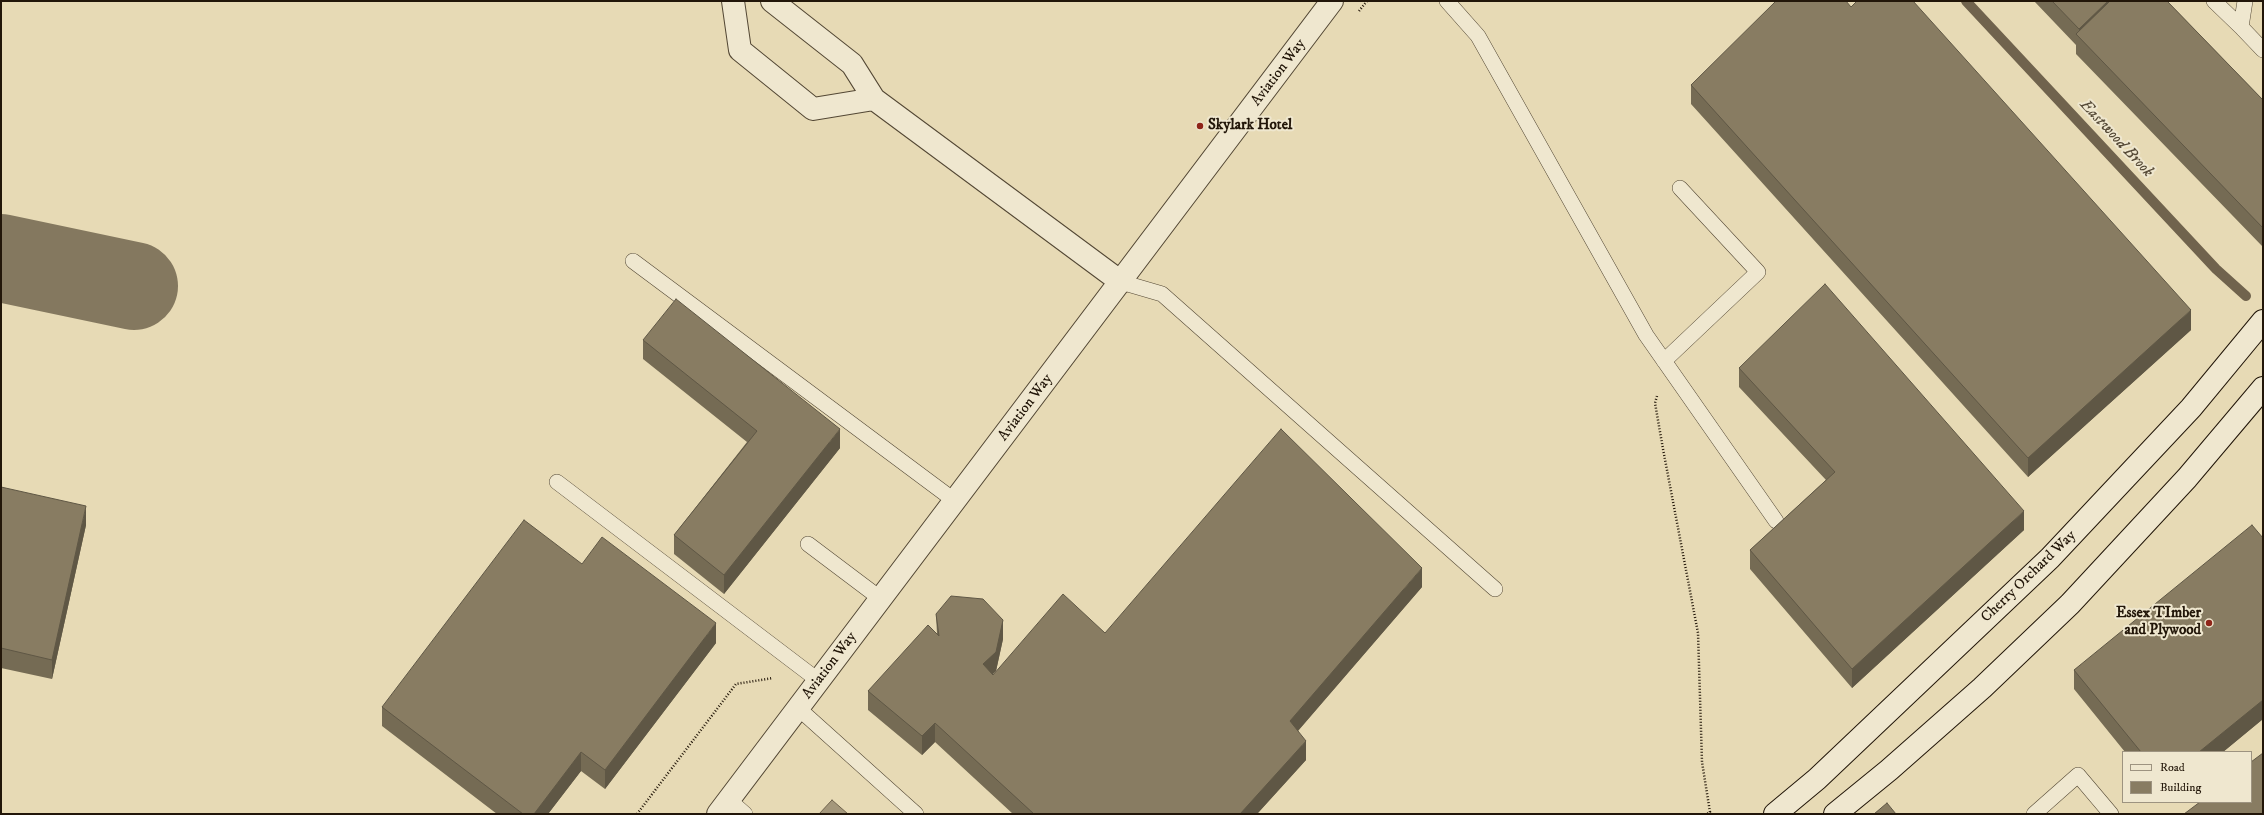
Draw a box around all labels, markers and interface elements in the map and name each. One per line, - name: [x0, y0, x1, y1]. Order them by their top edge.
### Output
- street label: Aviation Way: [1248, 36, 1310, 110]
- water label: Eastwood Brook: [2075, 96, 2157, 182]
- place label: Skylark Hotel: [1208, 117, 1292, 135]
- marker: Skylark Hotel: [1195, 121, 1205, 131]
- street label: Aviation Way: [995, 371, 1057, 445]
- street label: Cherry Orchard Way: [1978, 527, 2080, 627]
- place label: Essex TImber and Plywood: [2116, 605, 2201, 640]
- marker: Essex TImber and Plywood: [2204, 618, 2214, 628]
- street label: Aviation Way: [799, 629, 861, 703]
- legend: [2122, 751, 2252, 803]
- text: Road: [2160, 760, 2185, 775]
- text: Building: [2160, 780, 2201, 795]

